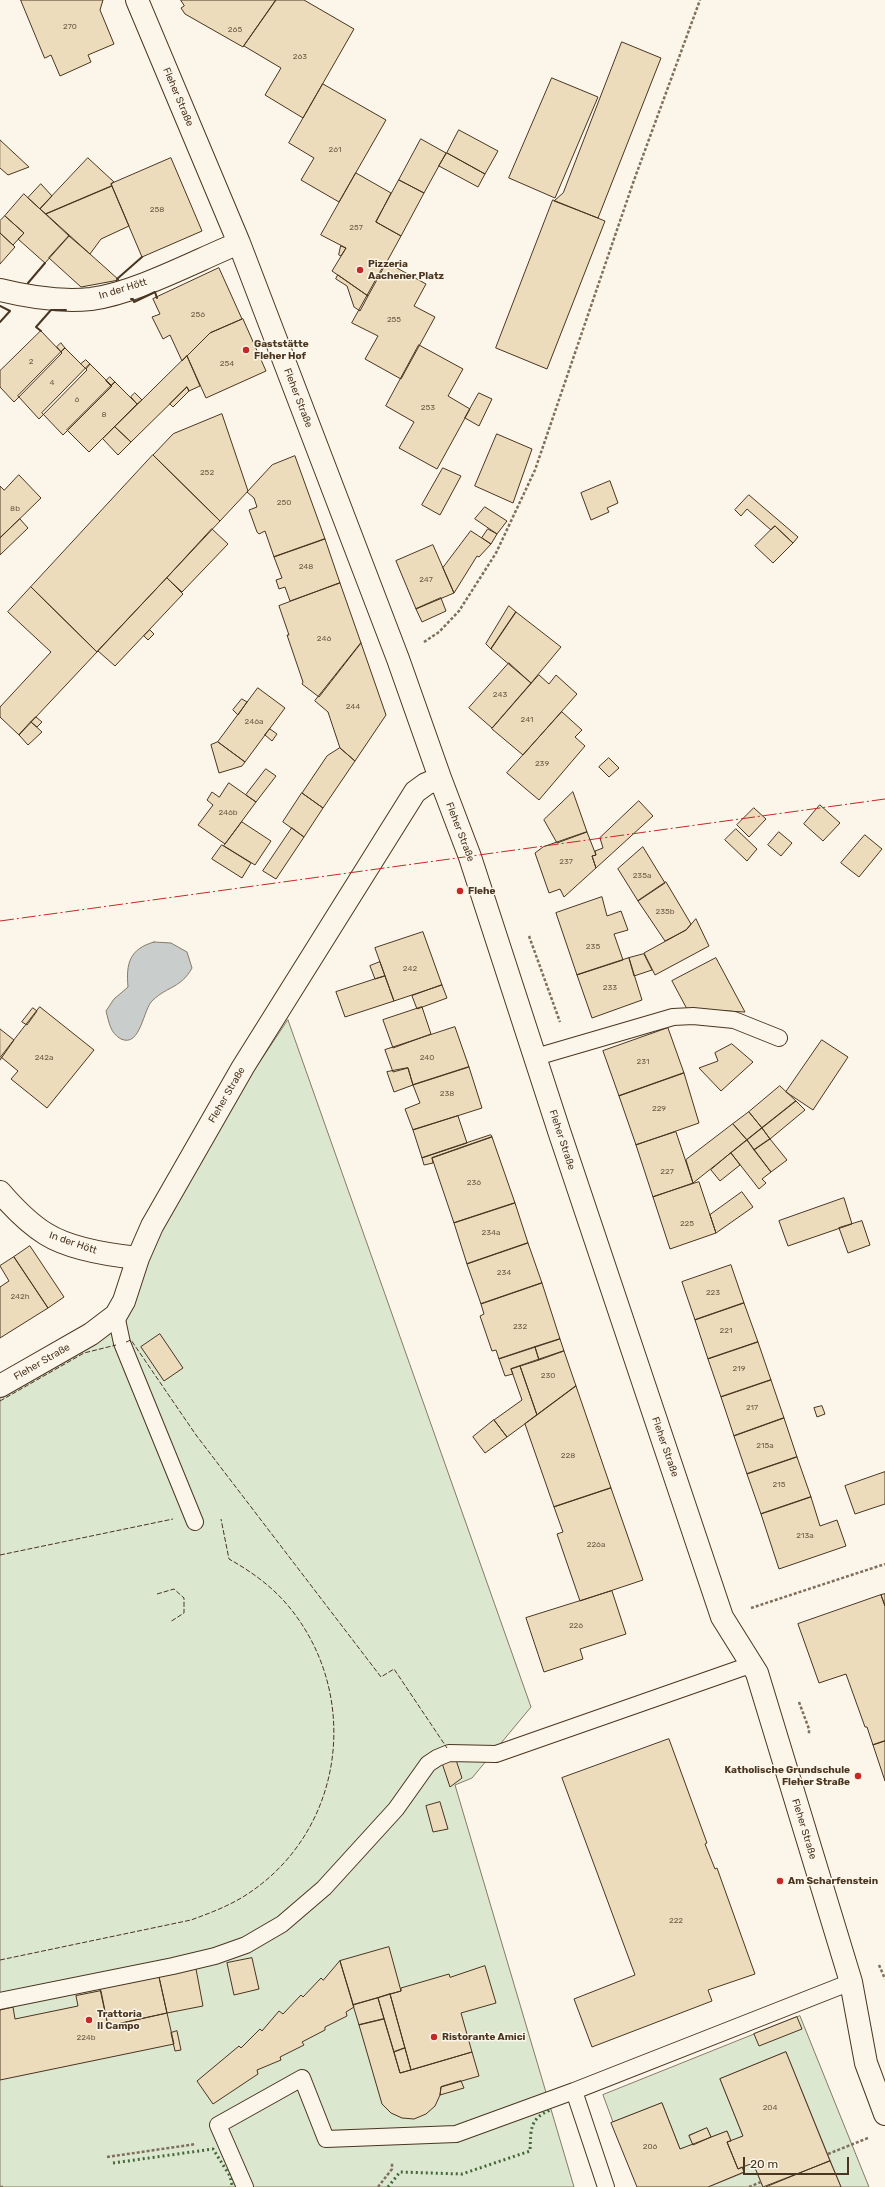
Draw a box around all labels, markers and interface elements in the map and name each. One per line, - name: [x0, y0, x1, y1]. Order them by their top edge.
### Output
- house number: 270: [63, 22, 77, 32]
- house number: 265: [228, 25, 242, 35]
- house number: 263: [293, 52, 307, 62]
- street label: Fleher Straße: [160, 66, 196, 128]
- house number: 261: [329, 145, 341, 155]
- house number: 258: [150, 205, 164, 215]
- house number: 257: [349, 223, 363, 233]
- place label: Pizzeria Aachener Platz: [368, 258, 444, 282]
- marker: Pizzeria Aachener Platz: [355, 265, 365, 275]
- street label: In der Hött: [97, 276, 149, 302]
- house number: 256: [191, 310, 205, 320]
- house number: 255: [387, 315, 401, 325]
- place label: Gaststätte Fleher Hof: [254, 338, 309, 362]
- marker: Gaststätte Fleher Hof: [241, 345, 251, 355]
- house number: 2: [29, 357, 33, 367]
- house number: 254: [220, 359, 234, 369]
- street label: Fleher Straße: [281, 367, 315, 429]
- house number: 4: [50, 378, 54, 388]
- house number: 6: [75, 395, 79, 405]
- house number: 253: [421, 403, 435, 413]
- house number: 8: [101, 410, 107, 420]
- house number: 252: [200, 468, 214, 478]
- house number: 250: [277, 498, 291, 508]
- house number: 8b: [10, 504, 20, 514]
- house number: 248: [299, 562, 313, 572]
- house number: 247: [419, 575, 433, 585]
- house number: 246: [317, 634, 331, 644]
- house number: 243: [493, 690, 507, 700]
- house number: 244: [346, 702, 360, 712]
- house number: 241: [521, 715, 533, 725]
- house number: 246a: [245, 717, 263, 727]
- house number: 239: [535, 759, 549, 769]
- street label: Fleher Straße: [443, 801, 477, 863]
- house number: 246b: [218, 808, 238, 818]
- house number: 237: [559, 857, 573, 867]
- house number: 235a: [633, 871, 651, 881]
- place label: Flehe: [468, 885, 495, 897]
- marker: Flehe: [455, 886, 465, 896]
- house number: 235b: [655, 907, 675, 917]
- house number: 235: [586, 942, 600, 952]
- house number: 242: [403, 964, 417, 974]
- house number: 233: [603, 983, 617, 993]
- house number: 242a: [35, 1053, 53, 1063]
- house number: 240: [420, 1053, 434, 1063]
- house number: 231: [637, 1057, 649, 1067]
- street label: Fleher Straße: [206, 1065, 248, 1125]
- house number: 238: [440, 1089, 454, 1099]
- house number: 229: [652, 1104, 666, 1114]
- street label: Fleher Straße: [547, 1108, 577, 1172]
- house number: 227: [660, 1167, 674, 1177]
- house number: 236: [467, 1178, 481, 1188]
- house number: 225: [680, 1219, 694, 1229]
- house number: 234a: [482, 1228, 500, 1238]
- street label: In der Hött: [48, 1229, 98, 1257]
- house number: 234: [497, 1268, 511, 1278]
- house number: 223: [706, 1288, 720, 1298]
- house number: 242h: [10, 1292, 30, 1302]
- house number: 232: [513, 1322, 527, 1332]
- house number: 221: [720, 1326, 732, 1336]
- street label: Fleher Straße: [12, 1341, 72, 1383]
- house number: 219: [733, 1364, 745, 1374]
- house number: 230: [541, 1371, 555, 1381]
- house number: 217: [746, 1403, 758, 1413]
- street label: Fleher Straße: [649, 1415, 681, 1479]
- house number: 215a: [756, 1441, 774, 1451]
- house number: 228: [561, 1451, 575, 1461]
- house number: 215: [773, 1480, 785, 1490]
- house number: 213a: [796, 1531, 814, 1541]
- house number: 226a: [587, 1540, 605, 1550]
- house number: 226: [569, 1621, 583, 1631]
- place label: Katholische Grundschule Fleher Straße: [725, 1764, 850, 1788]
- marker: Katholische Grundschule Fleher Straße: [853, 1771, 863, 1781]
- street label: Fleher Straße: [789, 1797, 819, 1861]
- place label: Am Scharfenstein: [788, 1875, 878, 1887]
- marker: Am Scharfenstein: [775, 1876, 785, 1886]
- house number: 222: [669, 1916, 683, 1926]
- place label: Trattoria Il Campo: [97, 2008, 142, 2032]
- marker: Trattoria Il Campo: [84, 2015, 94, 2025]
- place label: Ristorante Amici: [442, 2031, 525, 2043]
- marker: Ristorante Amici: [429, 2032, 439, 2042]
- house number: 224b: [76, 2033, 96, 2043]
- house number: 204: [763, 2103, 777, 2113]
- house number: 206: [643, 2142, 657, 2152]
- scale bar: [745, 2149, 851, 2175]
- text: 20 m: [750, 2157, 778, 2171]

